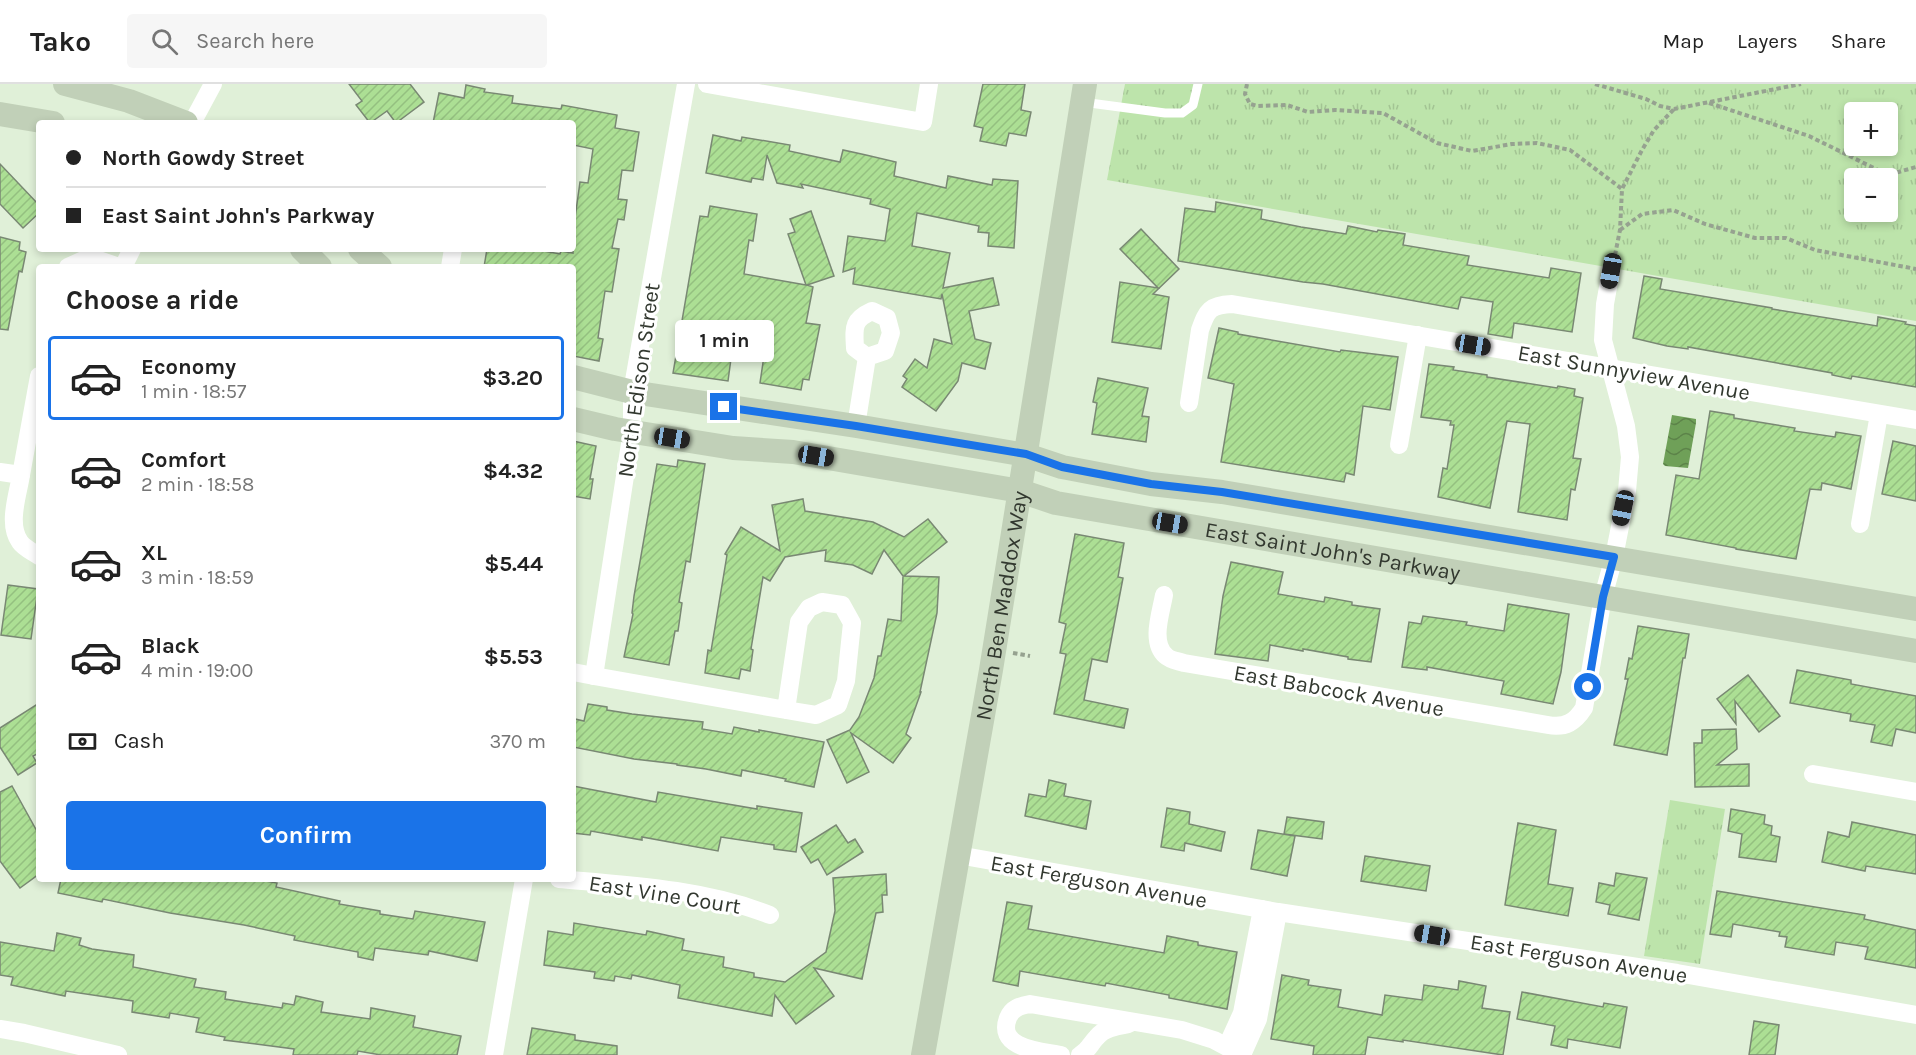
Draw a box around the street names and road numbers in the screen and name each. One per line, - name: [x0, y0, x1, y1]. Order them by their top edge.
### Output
- street label: North Edison Street: [612, 281, 666, 479]
- street label: East Sunnyview Avenue: [1516, 340, 1752, 406]
- street label: North Ben Maddox Way: [970, 489, 1034, 723]
- street label: East Saint John's Parkway: [1203, 517, 1462, 586]
- street label: East Babcock Avenue: [1232, 660, 1446, 722]
- street label: East Ferguson Avenue: [988, 850, 1209, 914]
- street label: East Vine Court: [587, 870, 743, 920]
- street label: East Ferguson Avenue: [1468, 929, 1689, 989]

